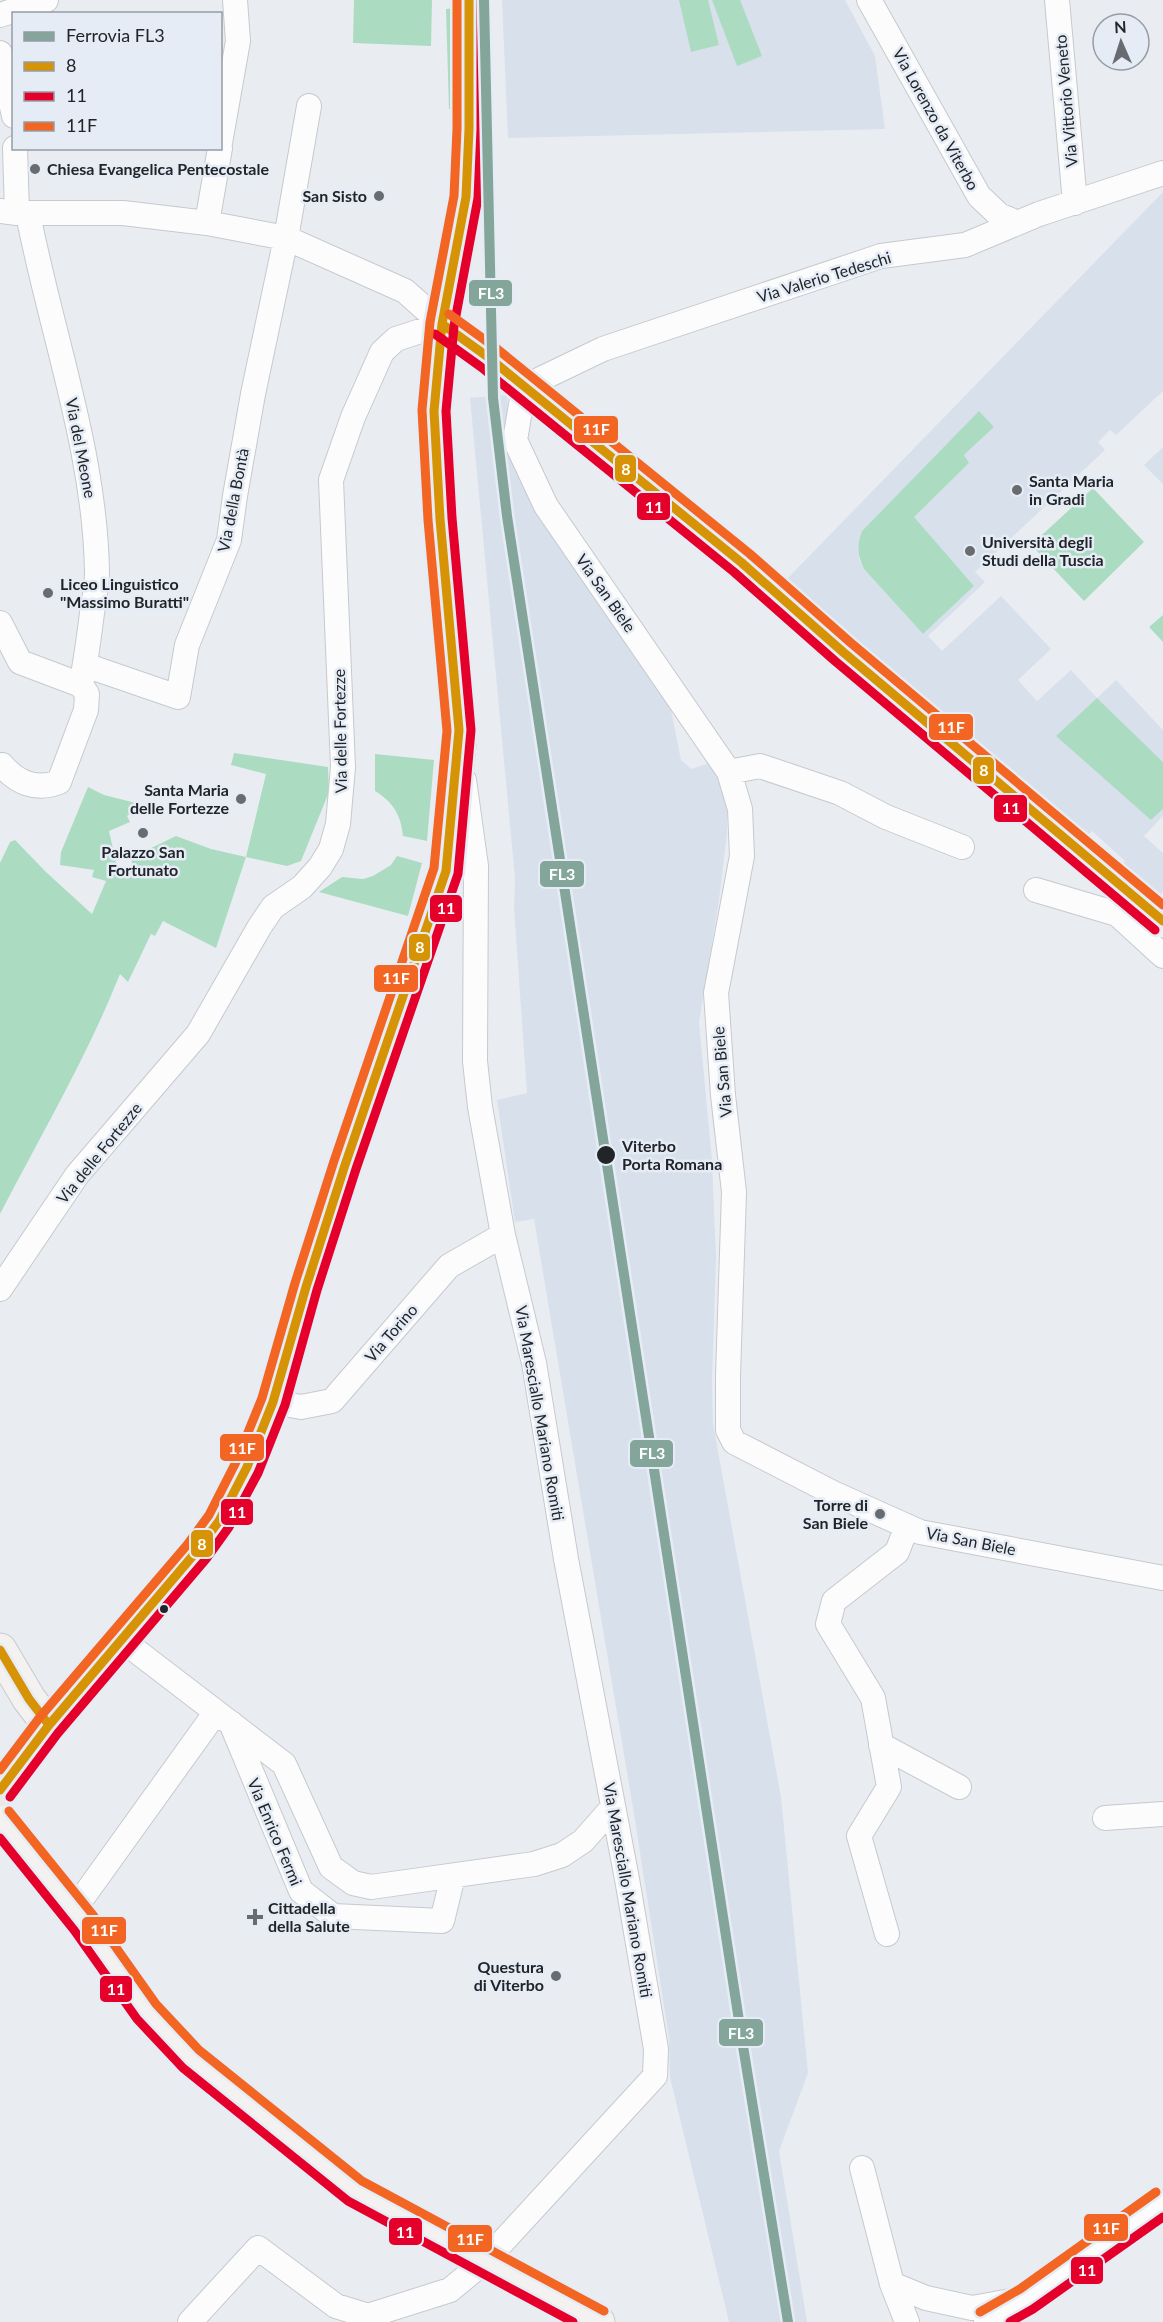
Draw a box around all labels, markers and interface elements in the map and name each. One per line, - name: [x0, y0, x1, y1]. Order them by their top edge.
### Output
- legend: [12, 12, 222, 150]
- north arrow: [1091, 12, 1151, 72]
- text: N: [1114, 17, 1127, 36]
- text: Ferrovia FL3: [66, 24, 165, 46]
- street label: Via Vittorio Veneto: [1050, 34, 1081, 168]
- street label: Via Lorenzo da Viterbo: [889, 44, 983, 193]
- text: 8: [66, 54, 76, 76]
- text: 11: [66, 84, 87, 106]
- text: 11F: [66, 114, 97, 136]
- place label: Chiesa Evangelica Pentecostale: [47, 159, 269, 178]
- marker: Chiesa Evangelica Pentecostale: [28, 162, 42, 176]
- place label: San Sisto: [302, 186, 367, 205]
- marker: San Sisto: [372, 189, 386, 203]
- street label: Via Valerio Tedeschi: [755, 247, 893, 306]
- line badge: FL3: [468, 279, 513, 307]
- text: FL3: [478, 283, 504, 302]
- street label: Via del Meone: [62, 396, 101, 500]
- line badge: 11F: [573, 415, 619, 444]
- text: 11F: [582, 419, 610, 438]
- street label: Via della Bontà: [213, 446, 252, 554]
- line badge: 8: [614, 454, 637, 483]
- text: 8: [621, 459, 631, 478]
- place label: Santa Maria in Gradi: [1029, 471, 1114, 508]
- marker: Santa Maria in Gradi: [1010, 483, 1024, 497]
- line badge: 11: [636, 492, 671, 521]
- text: 11: [645, 497, 663, 516]
- place label: Università degli Studi della Tuscia: [982, 532, 1104, 569]
- marker: Università degli Studi della Tuscia: [963, 544, 977, 558]
- street label: Via San Biele: [573, 550, 640, 635]
- place label: Liceo Linguistico "Massimo Buratti": [60, 574, 189, 611]
- marker: Liceo Linguistico "Massimo Buratti": [41, 586, 55, 600]
- street label: Via delle Fortezze: [329, 669, 350, 793]
- line badge: 11F: [928, 713, 974, 741]
- text: 11F: [937, 717, 965, 736]
- line badge: 8: [972, 756, 995, 785]
- text: 8: [979, 760, 989, 779]
- place label: Santa Maria delle Fortezze: [130, 780, 229, 817]
- marker: Santa Maria delle Fortezze: [234, 792, 248, 806]
- line badge: 11: [993, 794, 1028, 823]
- text: 11: [1002, 798, 1020, 817]
- marker: Palazzo San Fortunato: [136, 826, 150, 840]
- place label: Palazzo San Fortunato: [101, 842, 185, 879]
- line badge: FL3: [539, 860, 585, 888]
- text: FL3: [549, 864, 575, 883]
- line badge: 11: [429, 894, 463, 923]
- text: 11: [437, 898, 455, 917]
- line badge: 8: [408, 933, 431, 962]
- text: 8: [415, 937, 425, 956]
- line badge: 11F: [373, 964, 419, 993]
- text: 11F: [382, 968, 410, 987]
- street label: Via San Biele: [708, 1026, 735, 1118]
- street label: Via delle Fortezze: [52, 1098, 145, 1207]
- place label: Viterbo Porta Romana: [621, 1136, 722, 1173]
- marker: Viterbo Porta Romana: [595, 1144, 617, 1166]
- street label: Via Torino: [360, 1300, 421, 1366]
- street label: Via Maresciallo Mariano Romiti: [512, 1304, 569, 1522]
- line badge: 11F: [219, 1433, 265, 1462]
- text: 11F: [228, 1438, 256, 1457]
- line badge: FL3: [629, 1439, 674, 1468]
- text: FL3: [639, 1443, 665, 1462]
- place label: Torre di San Biele: [803, 1495, 868, 1532]
- line badge: 11: [220, 1498, 254, 1526]
- text: 11: [228, 1502, 246, 1521]
- marker: Torre di San Biele: [873, 1507, 887, 1521]
- street label: Via San Biele: [925, 1523, 1018, 1559]
- line badge: 8: [190, 1529, 214, 1558]
- text: 8: [197, 1534, 207, 1553]
- unlabelled marker: [158, 1603, 170, 1615]
- street label: Via Enrico Fermi: [244, 1775, 307, 1888]
- street label: Via Maresciallo Mariano Romiti: [600, 1781, 657, 1999]
- place label: Cittadella della Salute: [268, 1898, 350, 1935]
- marker: Cittadella della Salute: [246, 1908, 264, 1926]
- line badge: 11F: [81, 1916, 127, 1945]
- text: 11F: [90, 1920, 118, 1939]
- place label: Questura di Viterbo: [474, 1957, 544, 1994]
- marker: Questura di Viterbo: [549, 1969, 563, 1983]
- line badge: 11: [99, 1975, 133, 2003]
- text: 11: [107, 1979, 125, 1998]
- line badge: FL3: [718, 2018, 764, 2047]
- text: FL3: [728, 2023, 754, 2042]
- line badge: 11F: [1083, 2213, 1129, 2242]
- line badge: 11: [388, 2217, 423, 2246]
- text: 11F: [1092, 2218, 1120, 2237]
- text: 11: [396, 2222, 414, 2241]
- line badge: 11F: [447, 2224, 493, 2253]
- text: 11F: [456, 2229, 484, 2248]
- line badge: 11: [1070, 2256, 1104, 2285]
- text: 11: [1078, 2260, 1096, 2279]

